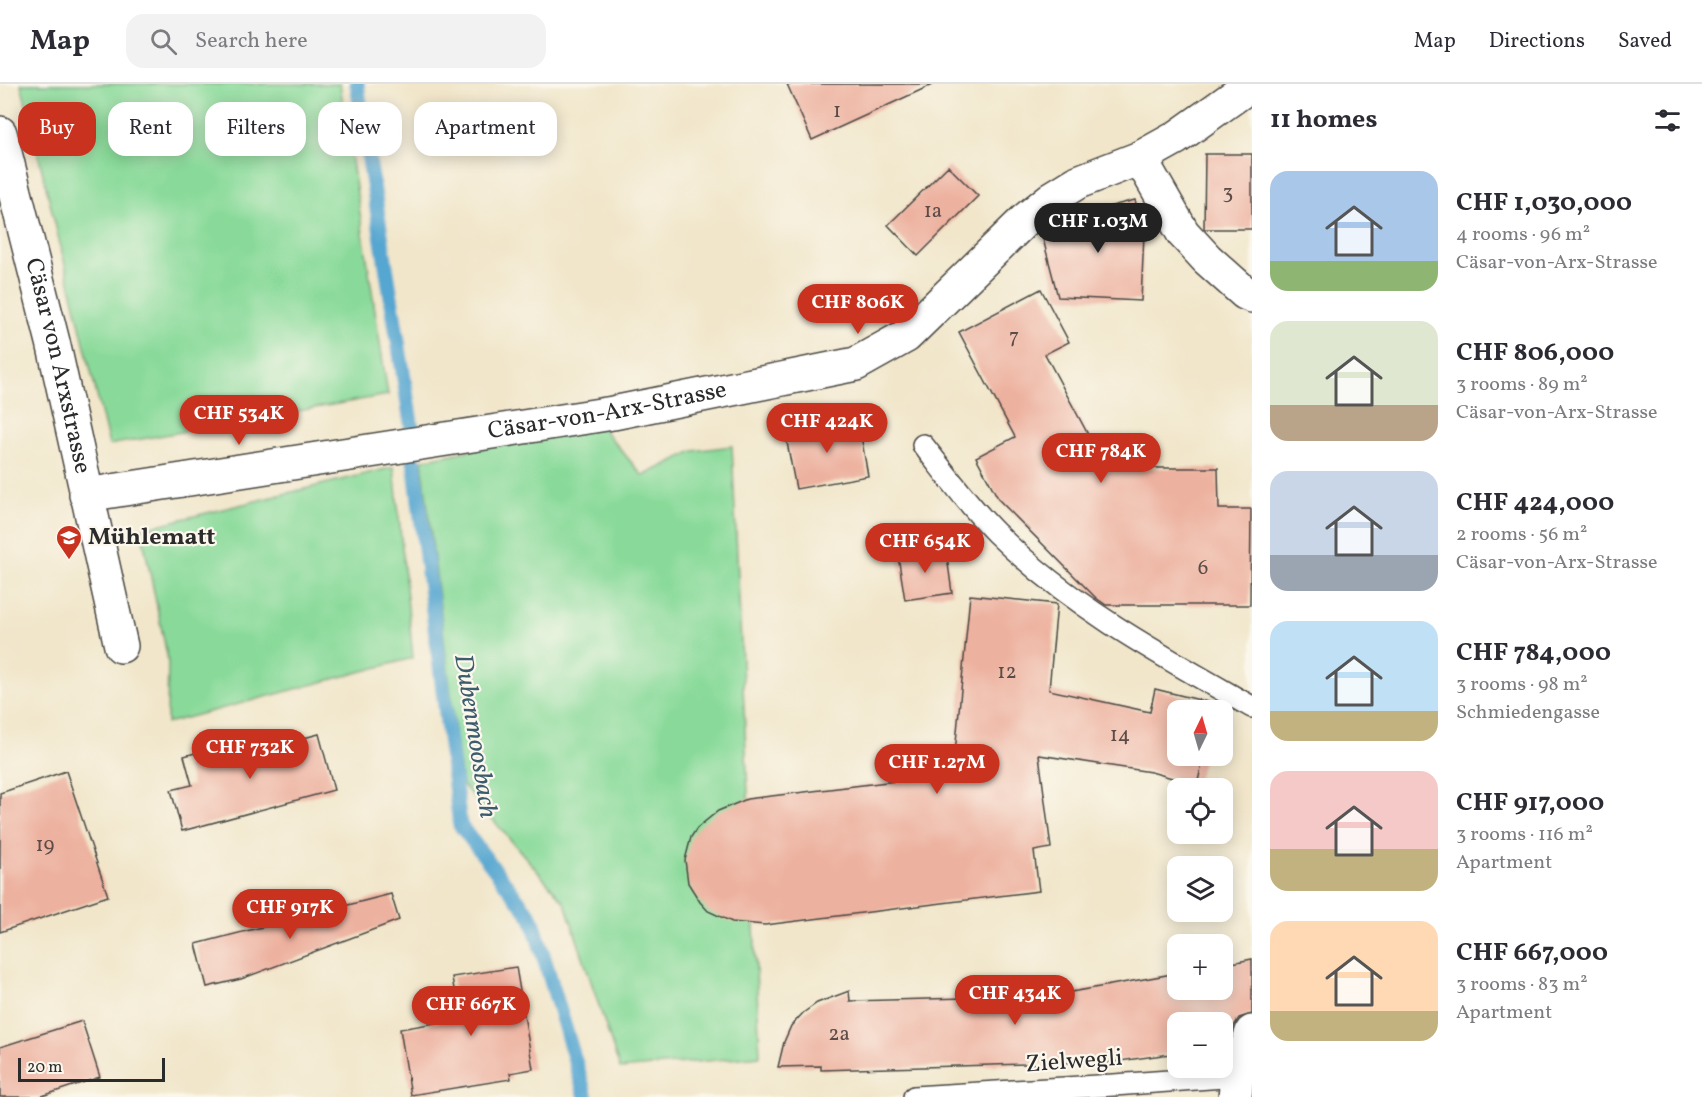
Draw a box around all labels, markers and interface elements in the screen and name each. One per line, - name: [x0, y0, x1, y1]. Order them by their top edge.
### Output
- search box: [126, 14, 546, 68]
- text: Map: [30, 22, 90, 61]
- icon: search: [147, 25, 180, 58]
- text: Search here: [195, 26, 308, 57]
- text: Map: [1414, 27, 1456, 56]
- text: Directions: [1489, 27, 1585, 56]
- text: Saved: [1618, 27, 1672, 56]
- house number: 1: [833, 97, 841, 126]
- chip: Buy: [18, 102, 96, 156]
- chip: Rent: [108, 102, 193, 156]
- chip: Filters: [205, 102, 306, 156]
- chip: New: [318, 102, 402, 156]
- chip: Apartment: [414, 102, 557, 156]
- text: 11 homes: [1270, 102, 1377, 138]
- icon: filters: [1651, 104, 1684, 137]
- house number: 3: [1223, 178, 1233, 207]
- text: CHF 1,030,000: [1456, 185, 1632, 221]
- icon: home: [1318, 195, 1390, 267]
- house number: 1a: [924, 197, 942, 226]
- pin: CHF 1.03M: [1029, 203, 1167, 254]
- text: CHF 1.03M: [1048, 208, 1148, 236]
- text: 4 rooms · 96 m²: [1456, 221, 1590, 249]
- text: Cäsar-von-Arx-Strasse: [1456, 249, 1657, 277]
- street label: Cäsar von Arxstrasse: [15, 255, 99, 477]
- pin: CHF 806K: [796, 284, 920, 335]
- text: CHF 806K: [811, 289, 905, 317]
- house number: 7: [1009, 323, 1019, 352]
- text: CHF 806,000: [1456, 335, 1614, 371]
- icon: home: [1318, 345, 1390, 417]
- text: 3 rooms · 89 m²: [1456, 371, 1588, 399]
- street label: Cäsar-von-Arx-Strasse: [486, 373, 730, 449]
- pin: CHF 534K: [177, 395, 301, 446]
- text: Cäsar-von-Arx-Strasse: [1456, 399, 1657, 427]
- text: CHF 534K: [194, 400, 284, 428]
- pin: CHF 424K: [765, 403, 889, 454]
- text: CHF 424K: [780, 408, 874, 436]
- pin: CHF 784K: [1039, 433, 1163, 484]
- text: CHF 784K: [1056, 438, 1146, 466]
- text: CHF 424,000: [1456, 485, 1614, 521]
- icon: home: [1318, 495, 1390, 567]
- place label: Mühlematt: [88, 521, 215, 555]
- text: 2 rooms · 56 m²: [1456, 521, 1587, 549]
- school or university icon: Mühlematt: [54, 523, 84, 561]
- pin: CHF 654K: [863, 523, 987, 574]
- text: CHF 654K: [879, 528, 971, 556]
- text: Cäsar-von-Arx-Strasse: [1456, 549, 1657, 577]
- house number: 6: [1198, 554, 1208, 583]
- text: CHF 784,000: [1456, 635, 1611, 671]
- icon: home: [1318, 645, 1390, 717]
- water label: Dubenmoosbach: [444, 651, 506, 821]
- house number: 12: [997, 658, 1017, 687]
- text: 3 rooms · 98 m²: [1456, 671, 1588, 699]
- text: Schmiedengasse: [1456, 699, 1600, 727]
- north arrow: [1167, 700, 1233, 766]
- map controls: [1167, 700, 1233, 1078]
- house number: 14: [1110, 721, 1130, 750]
- pin: CHF 732K: [188, 729, 312, 780]
- text: CHF 732K: [206, 734, 294, 762]
- pin: CHF 1.27M: [868, 744, 1006, 795]
- text: CHF 1.27M: [888, 749, 986, 777]
- button: locate: [1167, 778, 1233, 844]
- text: CHF 917,000: [1456, 785, 1604, 821]
- icon: home: [1318, 795, 1390, 867]
- text: 3 rooms · 116 m²: [1456, 821, 1593, 849]
- house number: 19: [35, 831, 55, 860]
- text: Apartment: [1456, 849, 1552, 877]
- button: layers: [1167, 856, 1233, 922]
- pin: CHF 917K: [228, 889, 352, 940]
- text: CHF 917K: [246, 894, 334, 922]
- button: +: [1167, 934, 1233, 1000]
- text: CHF 667,000: [1456, 935, 1608, 971]
- icon: home: [1318, 945, 1390, 1017]
- text: 3 rooms · 83 m²: [1456, 971, 1588, 999]
- pin: CHF 434K: [953, 975, 1077, 1026]
- text: CHF 434K: [969, 980, 1061, 1008]
- pin: CHF 667K: [409, 986, 533, 1037]
- text: CHF 667K: [426, 991, 516, 1019]
- text: Apartment: [1456, 999, 1552, 1027]
- button: −: [1167, 1012, 1233, 1078]
- house number: 2a: [828, 1020, 850, 1049]
- street label: Zielwegli: [1024, 1042, 1124, 1082]
- scale bar: [18, 1055, 165, 1082]
- text: 20 m: [27, 1057, 62, 1079]

